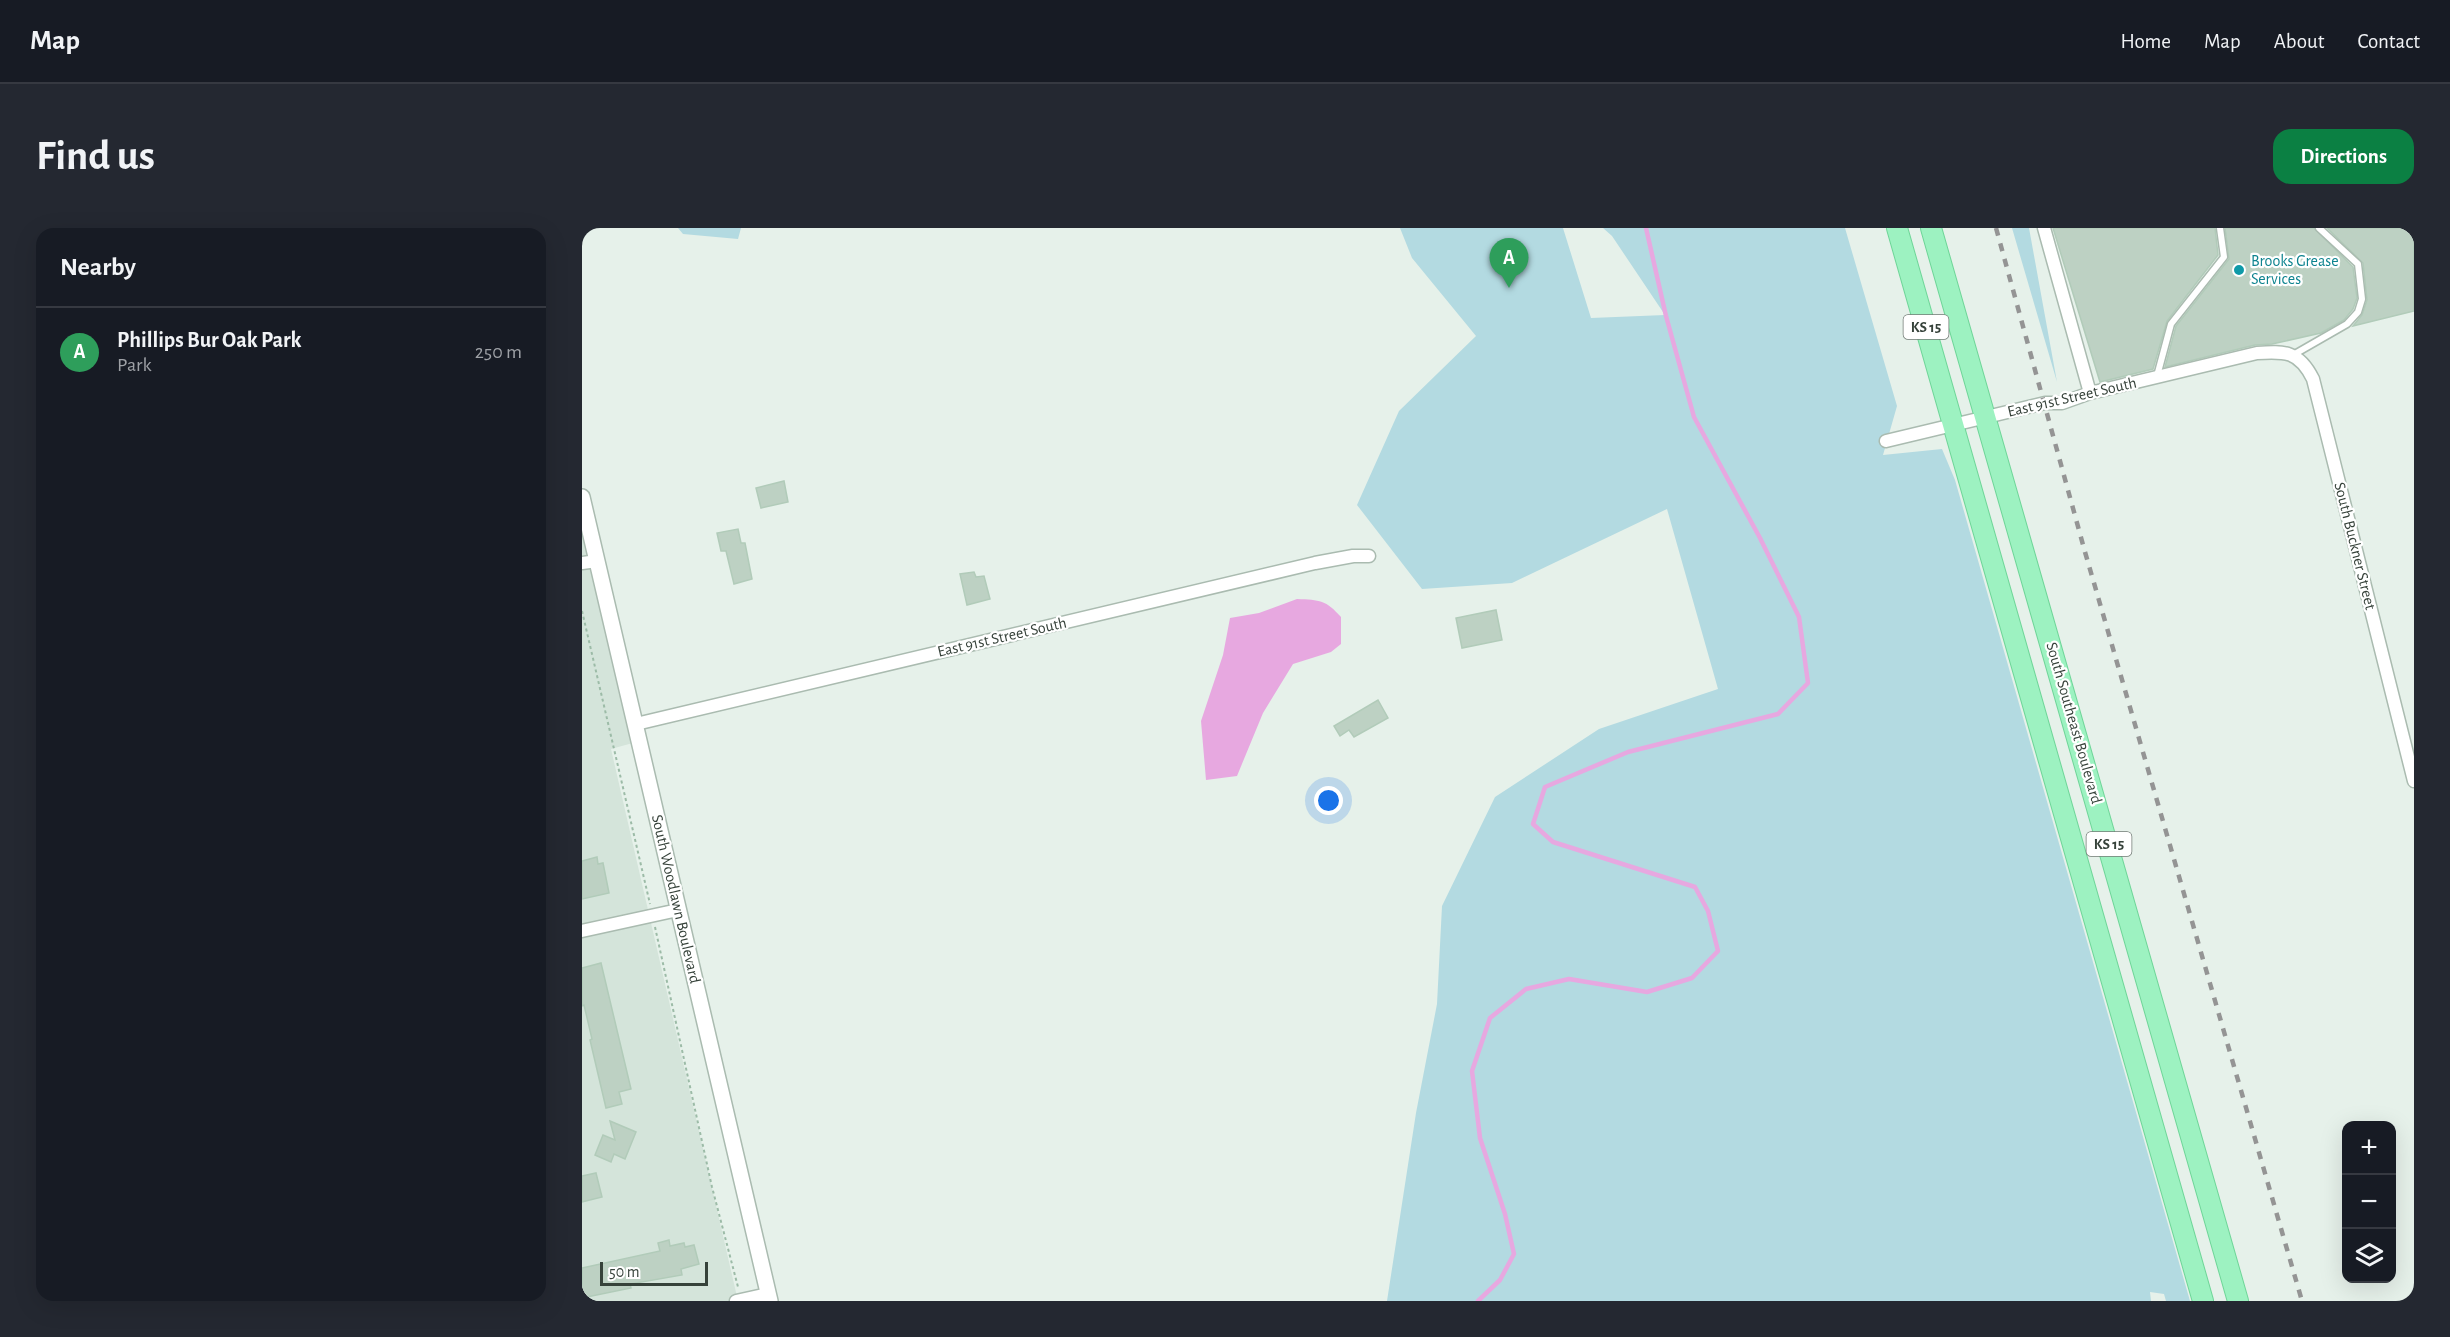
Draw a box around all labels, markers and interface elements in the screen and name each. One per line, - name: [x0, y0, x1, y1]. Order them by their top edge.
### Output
- text: Map: [30, 27, 80, 55]
- text: Home: [2120, 31, 2171, 52]
- text: Map: [2204, 31, 2241, 52]
- text: About: [2274, 31, 2324, 52]
- text: Contact: [2357, 31, 2420, 52]
- button: Directions: [2273, 129, 2414, 184]
- text: Find us: [36, 135, 155, 177]
- pin: A: [1490, 238, 1528, 288]
- place label: Brooks Grease Services: [2251, 253, 2339, 287]
- text: Nearby: [60, 254, 136, 280]
- marker: Brooks Grease Services: [2232, 263, 2246, 277]
- road number: KS 15: [1904, 315, 1948, 339]
- text: Phillips Bur Oak Park: [117, 329, 301, 351]
- text: A: [74, 342, 86, 362]
- text: 250 m: [475, 342, 522, 362]
- text: Park: [117, 355, 152, 375]
- street label: East 91st Street South: [2006, 374, 2138, 420]
- street label: South Buckner Street: [2331, 481, 2379, 611]
- street label: East 91st Street South: [936, 614, 1068, 660]
- street label: South Southeast Boulevard: [2043, 640, 2105, 806]
- your location: [1314, 786, 1343, 815]
- street label: South Woodlawn Boulevard: [649, 813, 703, 985]
- road number: KS 15: [2086, 832, 2132, 856]
- map controls: [2342, 1121, 2396, 1283]
- button: +: [2342, 1121, 2396, 1175]
- button: −: [2342, 1175, 2396, 1229]
- button: layers: [2342, 1229, 2396, 1283]
- scale bar: [600, 1259, 708, 1286]
- text: 50 m: [609, 1264, 640, 1280]

